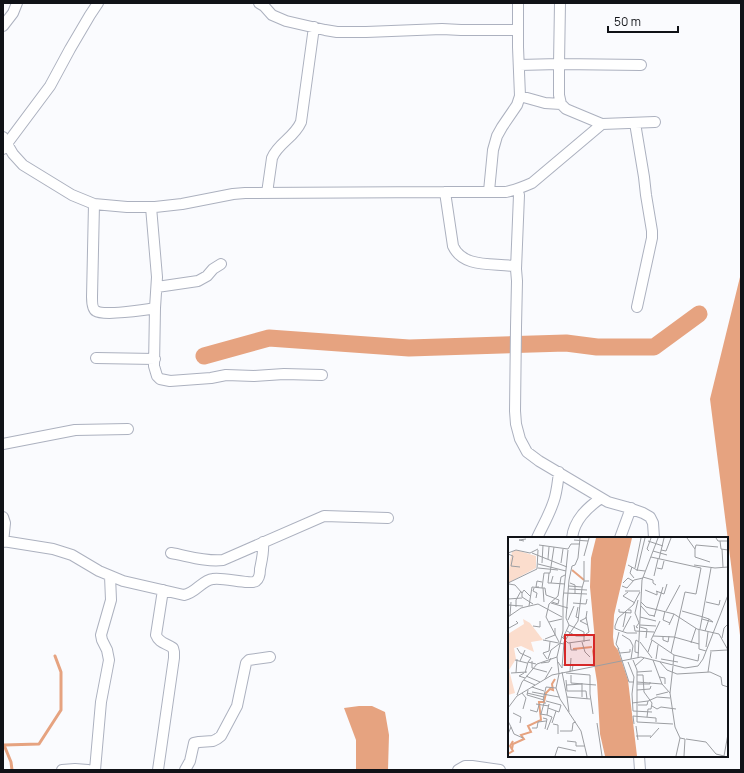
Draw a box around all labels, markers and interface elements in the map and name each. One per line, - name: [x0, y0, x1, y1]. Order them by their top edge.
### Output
- scale bar: [608, 8, 678, 34]
- text: 50 m: [614, 13, 641, 30]
- inset map: [508, 537, 728, 757]

